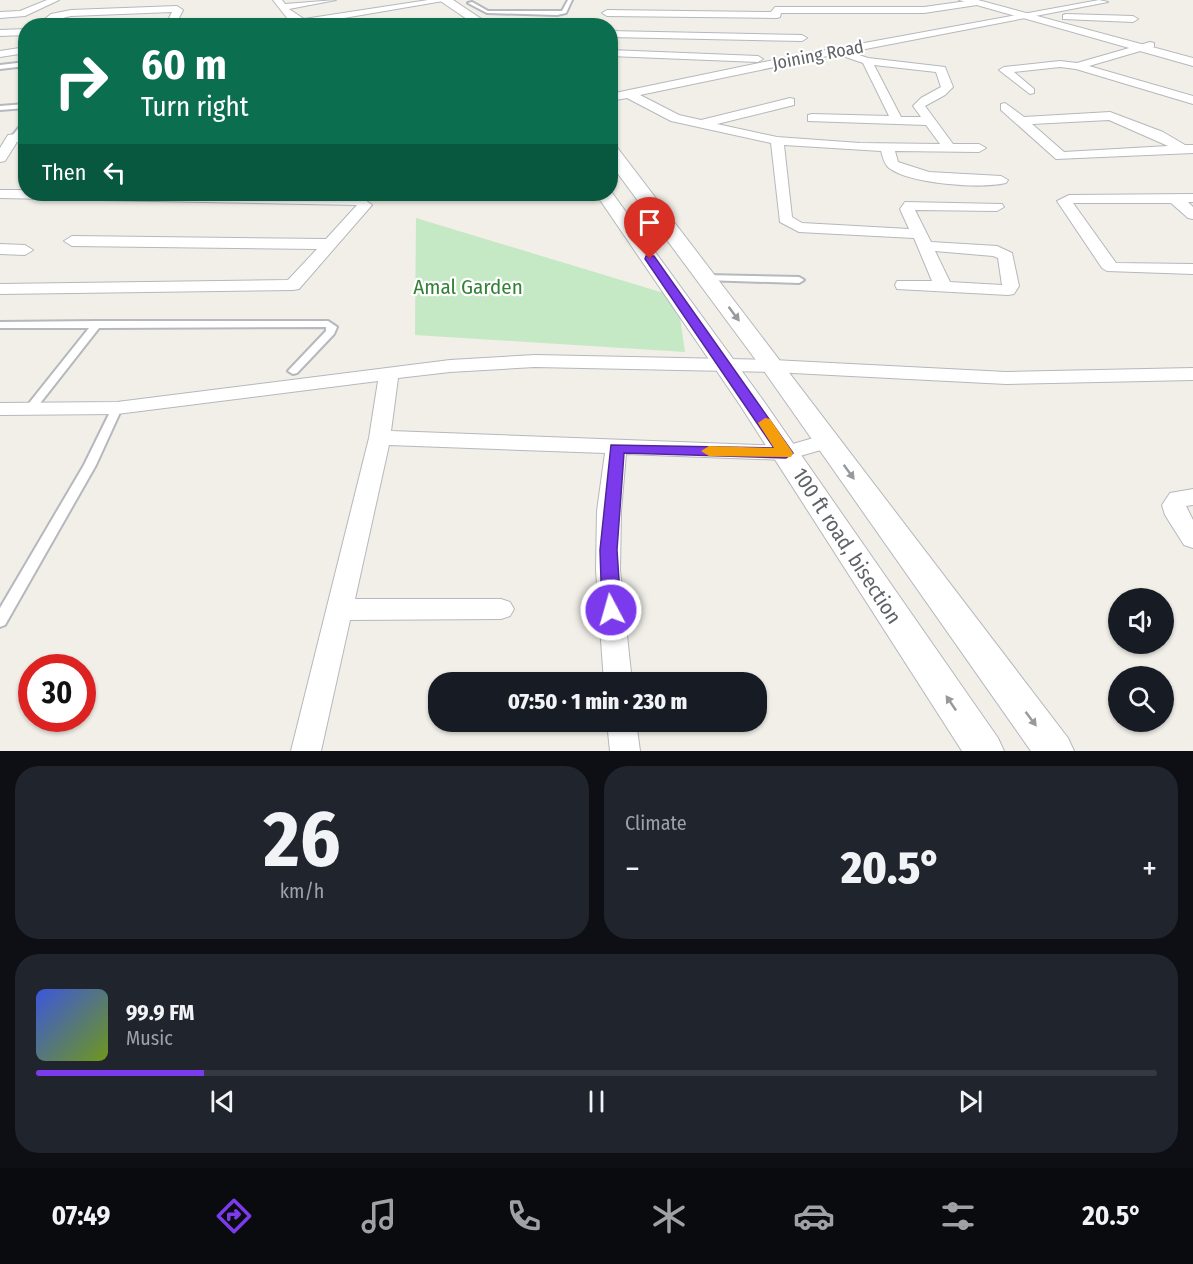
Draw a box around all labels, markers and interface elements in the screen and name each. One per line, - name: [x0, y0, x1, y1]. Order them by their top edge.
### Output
- street label: Joining Road: [771, 35, 865, 75]
- text: 60 m: [141, 40, 227, 90]
- icon: right: [42, 42, 120, 120]
- text: Turn right: [141, 91, 249, 123]
- icon: left: [98, 156, 131, 189]
- text: Then: [42, 159, 86, 186]
- pin: [624, 197, 675, 259]
- icon: arrive: [633, 206, 666, 239]
- park label: Amal Garden: [413, 274, 523, 300]
- one-way arrow: [728, 306, 740, 322]
- street label: 100 ft road, bisection: [787, 463, 907, 629]
- one-way arrow: [843, 464, 855, 479]
- position arrow: [579, 578, 643, 642]
- map controls: [1108, 588, 1174, 732]
- button: sound: [1108, 588, 1174, 654]
- speed limit sign: 30: [18, 654, 96, 732]
- button: search: [1108, 666, 1174, 732]
- text: 07:50 · 1 min · 230 m: [508, 688, 687, 715]
- one-way arrow: [945, 695, 957, 711]
- one-way arrow: [1024, 712, 1036, 727]
- text: 26: [264, 793, 340, 887]
- text: Climate: [625, 811, 687, 835]
- text: 20.5°: [841, 841, 941, 895]
- text: −: [625, 849, 640, 889]
- text: +: [1142, 849, 1157, 889]
- text: km/h: [280, 879, 324, 903]
- text: 99.9 FM: [126, 999, 194, 1026]
- text: Music: [126, 1026, 173, 1050]
- icon: previous: [206, 1085, 239, 1118]
- icon: pause: [580, 1085, 613, 1118]
- icon: next: [954, 1085, 987, 1118]
- icon: directions: [213, 1195, 255, 1237]
- icon: music: [358, 1195, 400, 1237]
- icon: phone: [503, 1195, 545, 1237]
- icon: climate: [648, 1195, 690, 1237]
- icon: car: [793, 1195, 835, 1237]
- icon: filters: [937, 1195, 979, 1237]
- text: 07:49: [51, 1200, 111, 1232]
- text: 20.5°: [1082, 1200, 1142, 1232]

